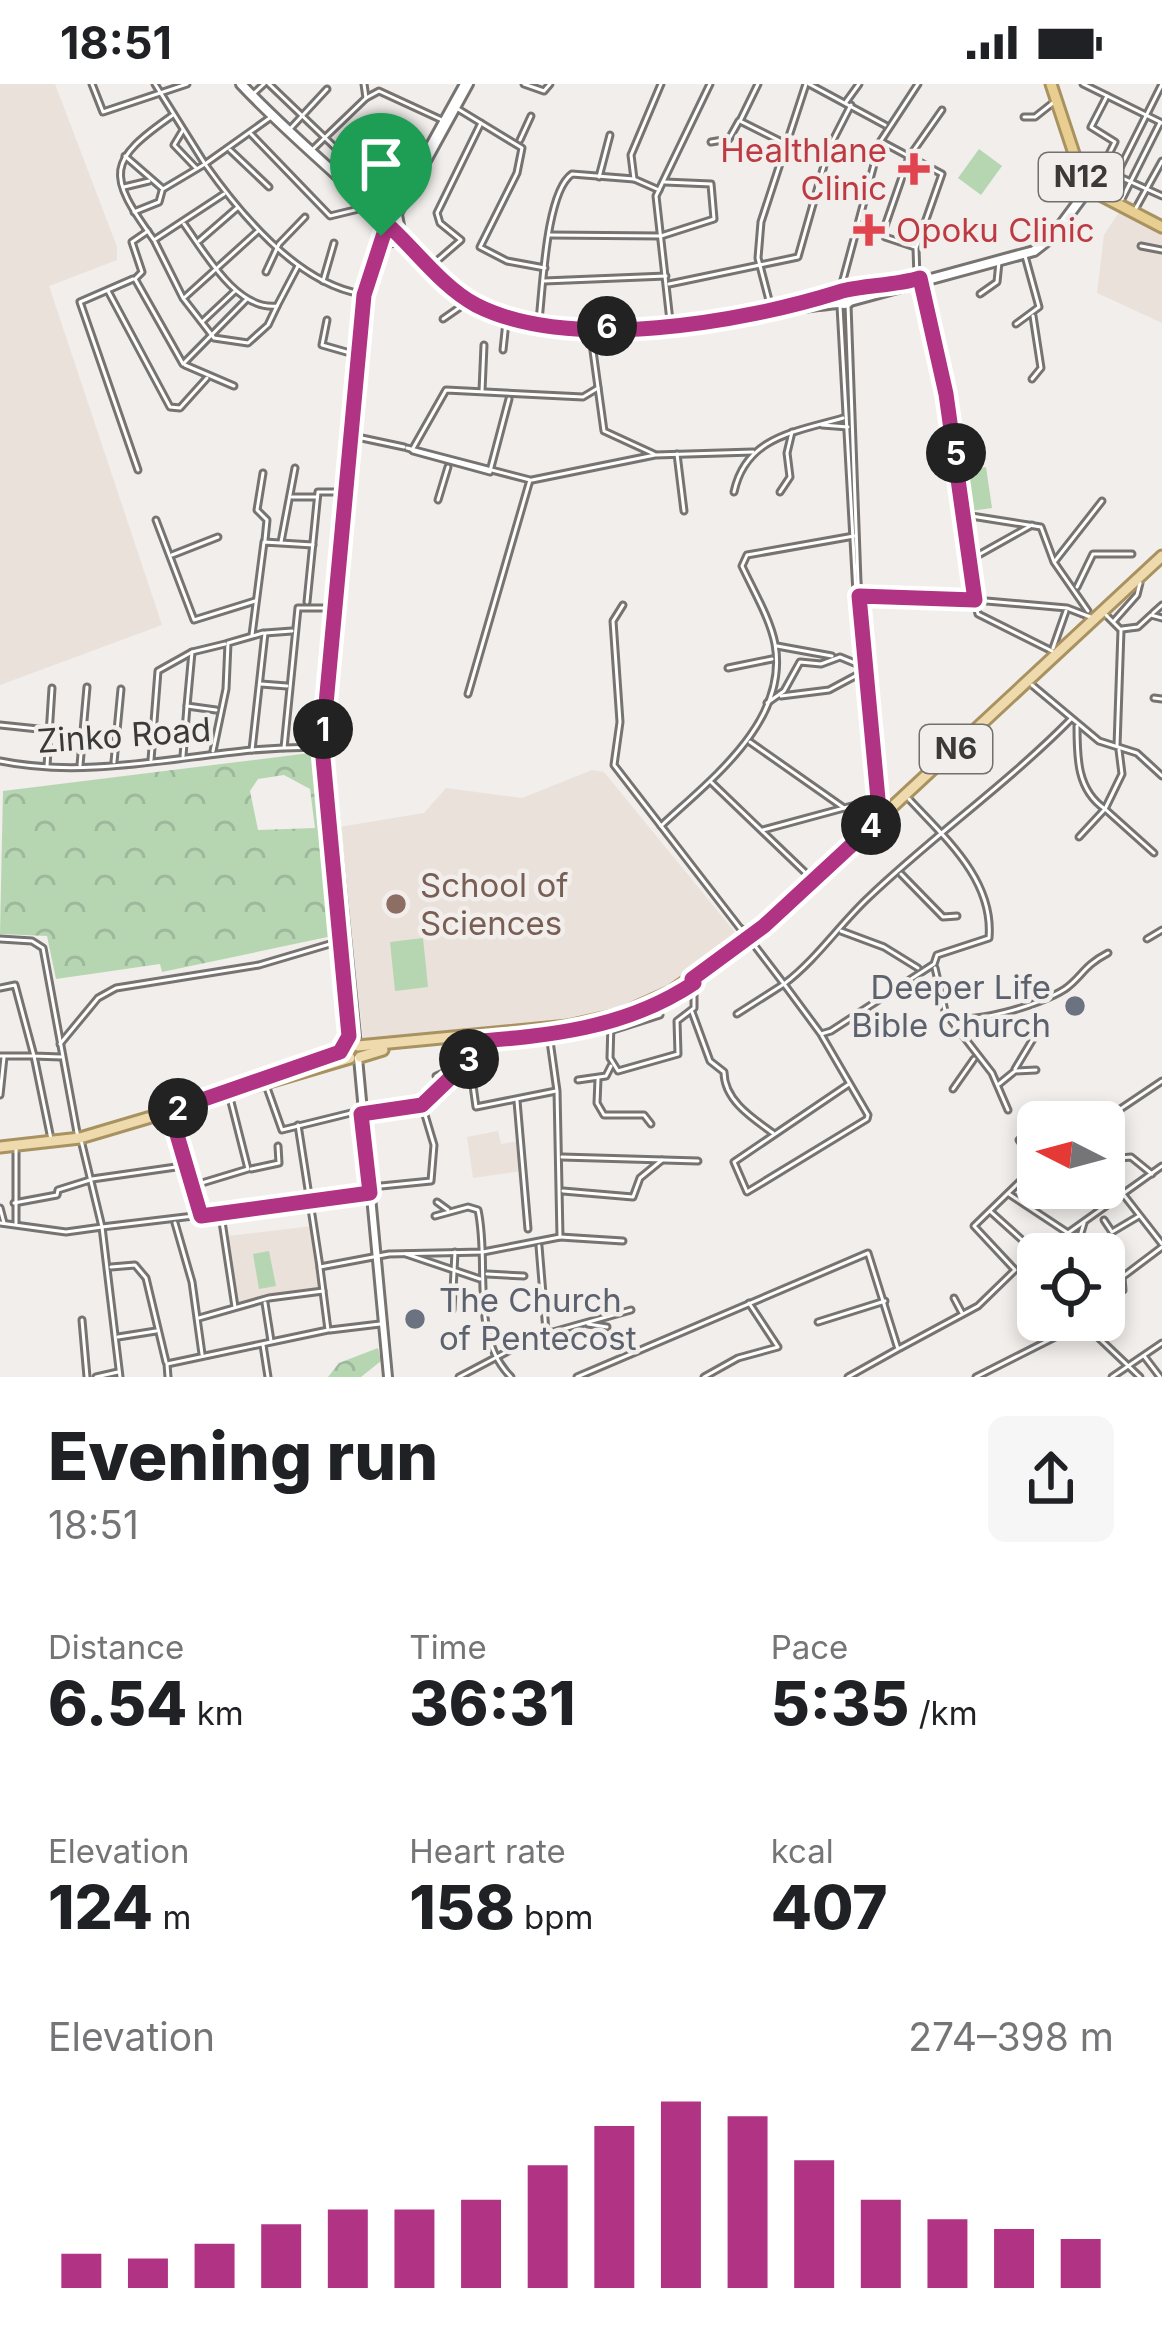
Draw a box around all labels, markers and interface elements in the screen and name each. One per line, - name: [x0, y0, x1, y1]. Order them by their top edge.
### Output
- text: 18:51: [60, 15, 172, 70]
- pin: [330, 113, 432, 236]
- place label: Healthlane Clinic: [720, 130, 887, 208]
- icon: arrive: [348, 131, 414, 197]
- marker: Healthlane Clinic: [898, 153, 930, 185]
- road number: N12: [1039, 153, 1123, 201]
- place label: Opoku Clinic: [896, 210, 1095, 250]
- marker: Opoku Clinic: [853, 214, 885, 246]
- pin: 6: [577, 296, 637, 356]
- text: 6: [596, 306, 618, 346]
- pin: 5: [926, 423, 986, 483]
- text: 5: [945, 433, 967, 473]
- pin: 1: [293, 699, 353, 759]
- street label: Zinko Road: [36, 709, 212, 761]
- text: 1: [316, 709, 330, 749]
- road number: N6: [920, 725, 992, 773]
- pin: 4: [841, 795, 901, 855]
- text: 4: [860, 805, 882, 845]
- place label: School of Sciences: [420, 865, 568, 943]
- marker: School of Sciences: [383, 891, 409, 917]
- place label: Deeper Life Bible Church: [851, 967, 1051, 1045]
- marker: Deeper Life Bible Church: [1062, 993, 1088, 1019]
- pin: 3: [439, 1029, 499, 1089]
- text: 3: [458, 1039, 480, 1079]
- pin: 2: [148, 1078, 208, 1138]
- text: 2: [168, 1088, 188, 1128]
- north arrow: [1017, 1101, 1125, 1209]
- map controls: [1017, 1101, 1125, 1341]
- button: locate: [1017, 1233, 1125, 1341]
- place label: The Church of Pentecost: [439, 1280, 637, 1358]
- marker: The Church of Pentecost: [402, 1306, 428, 1332]
- text: Evening run: [48, 1416, 438, 1496]
- button: share: [988, 1416, 1114, 1542]
- text: 18:51: [48, 1501, 139, 1548]
- text: Distance: [48, 1627, 184, 1667]
- text: Time: [409, 1627, 487, 1667]
- text: Pace: [771, 1627, 848, 1667]
- text: 6.54: [48, 1667, 187, 1739]
- text: 36:31: [409, 1667, 575, 1739]
- text: 5:35: [771, 1667, 909, 1739]
- text: km: [187, 1693, 244, 1733]
- text: /km: [909, 1693, 978, 1733]
- text: Elevation: [48, 1831, 189, 1871]
- text: Heart rate: [409, 1831, 566, 1871]
- text: kcal: [771, 1831, 834, 1871]
- text: 124: [48, 1871, 153, 1943]
- text: 158: [409, 1871, 515, 1943]
- text: 407: [771, 1871, 888, 1943]
- text: m: [153, 1897, 191, 1937]
- text: bpm: [515, 1897, 593, 1937]
- text: Elevation: [48, 2013, 215, 2060]
- text: 274–398 m: [908, 2013, 1114, 2060]

